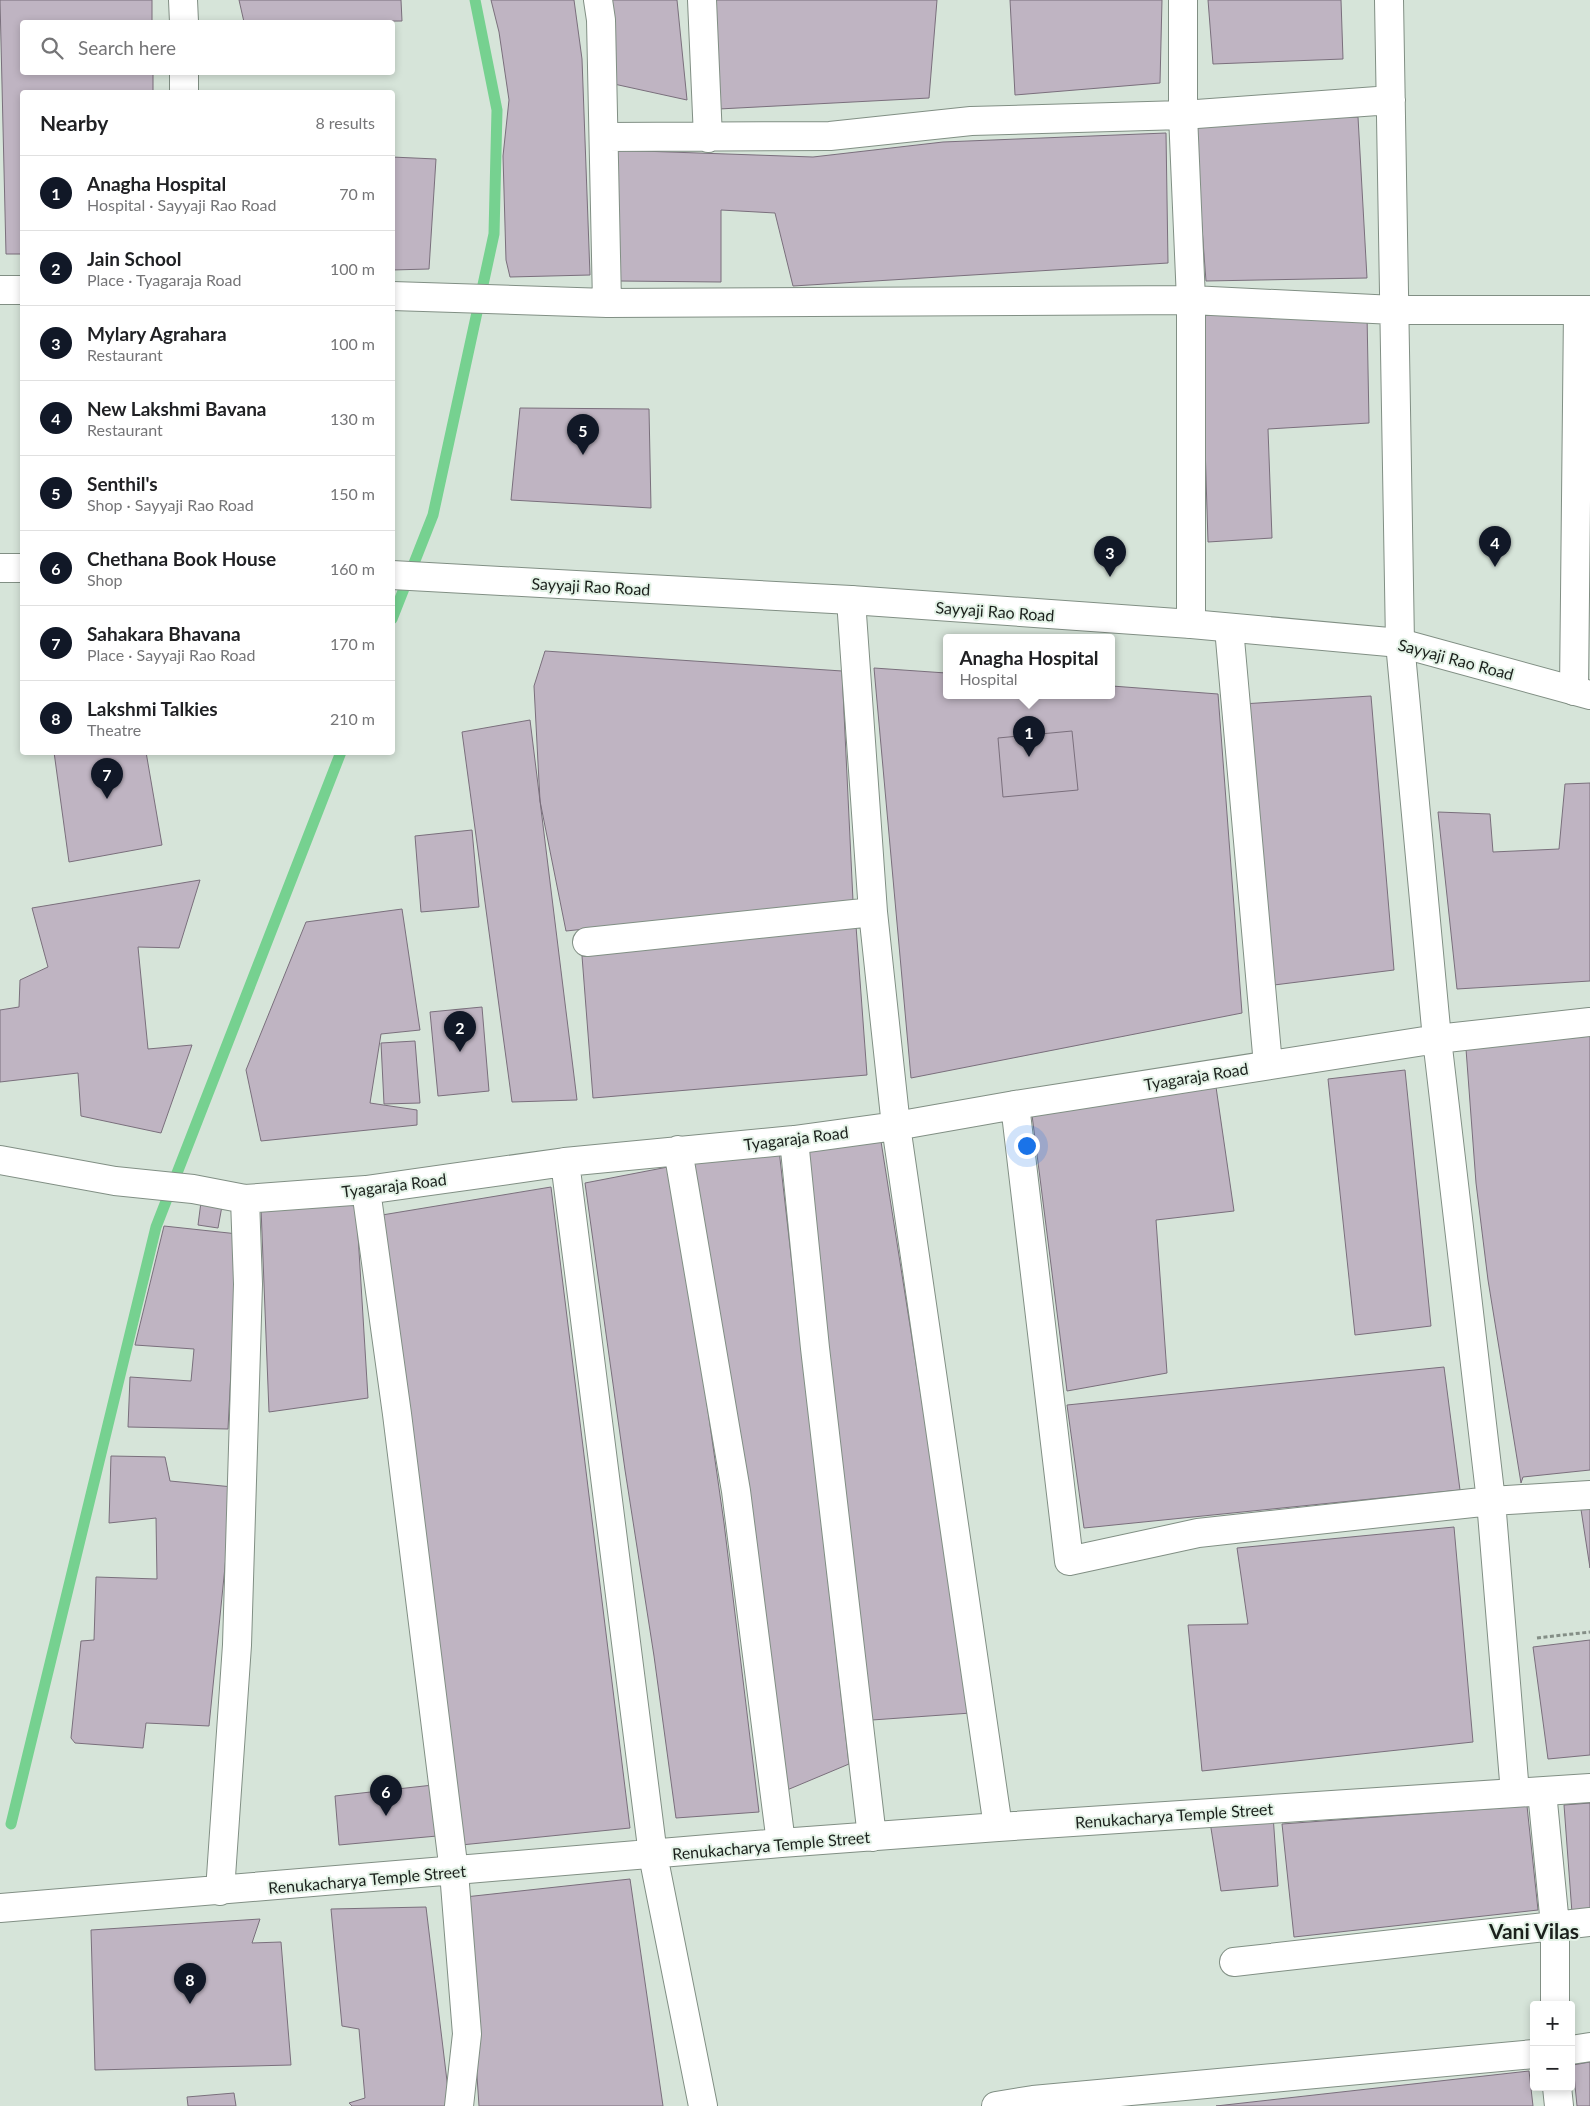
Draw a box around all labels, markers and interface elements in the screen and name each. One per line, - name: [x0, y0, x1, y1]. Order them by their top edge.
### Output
- search box: [20, 20, 395, 75]
- icon: search: [38, 34, 66, 62]
- text: Search here: [78, 36, 176, 59]
- text: Nearby: [40, 110, 108, 135]
- text: 8 results: [315, 113, 375, 132]
- text: Anagha Hospital: [87, 172, 226, 195]
- text: 1: [51, 184, 61, 203]
- text: 70 m: [339, 184, 375, 203]
- text: Hospital · Sayyaji Rao Road: [87, 195, 277, 214]
- text: Jain School: [87, 247, 181, 270]
- text: 2: [51, 259, 61, 278]
- text: 100 m: [330, 259, 375, 278]
- text: Place · Tyagaraja Road: [87, 270, 242, 289]
- text: Mylary Agrahara: [87, 322, 227, 345]
- text: 3: [51, 334, 61, 353]
- text: 100 m: [330, 334, 375, 353]
- text: Restaurant: [87, 345, 163, 364]
- text: New Lakshmi Bavana: [87, 397, 267, 420]
- text: 4: [51, 409, 61, 428]
- text: 130 m: [330, 409, 375, 428]
- pin: 5: [567, 414, 599, 455]
- text: Restaurant: [87, 420, 163, 439]
- text: Senthil's: [87, 472, 158, 495]
- text: 5: [51, 484, 61, 503]
- text: 150 m: [330, 484, 375, 503]
- text: Shop · Sayyaji Rao Road: [87, 495, 254, 514]
- pin: 4: [1479, 526, 1511, 567]
- pin: 3: [1094, 536, 1126, 577]
- text: Chethana Book House: [87, 547, 276, 570]
- text: 6: [51, 559, 61, 578]
- text: 160 m: [330, 559, 375, 578]
- text: Shop: [87, 570, 123, 589]
- street label: Sayyaji Rao Road: [531, 573, 651, 599]
- street label: Sayyaji Rao Road: [935, 597, 1055, 625]
- text: Sahakara Bhavana: [87, 622, 241, 645]
- text: 7: [51, 634, 61, 653]
- text: 170 m: [330, 634, 375, 653]
- popup: [943, 634, 1115, 699]
- street label: Sayyaji Rao Road: [1396, 634, 1516, 684]
- text: Place · Sayyaji Rao Road: [87, 645, 256, 664]
- text: Anagha Hospital: [959, 646, 1099, 669]
- text: Hospital: [959, 669, 1018, 688]
- text: Lakshmi Talkies: [87, 697, 218, 720]
- text: 8: [51, 709, 61, 728]
- text: 210 m: [330, 709, 375, 728]
- pin: 1: [1013, 716, 1045, 757]
- text: Theatre: [87, 720, 141, 739]
- pin: 7: [91, 758, 123, 799]
- pin: 2: [444, 1011, 476, 1052]
- street label: Tyagaraja Road: [1142, 1058, 1250, 1094]
- street label: Tyagaraja Road: [743, 1122, 849, 1154]
- your location: [1014, 1133, 1040, 1159]
- street label: Tyagaraja Road: [341, 1169, 447, 1201]
- pin: 6: [370, 1775, 402, 1816]
- street label: Renukacharya Temple Street: [1074, 1799, 1274, 1831]
- street label: Renukacharya Temple Street: [671, 1827, 871, 1863]
- street label: Renukacharya Temple Street: [267, 1861, 467, 1897]
- district label: Vani Vilas: [1488, 1918, 1579, 1943]
- pin: 8: [174, 1963, 206, 2004]
- map controls: [1530, 2001, 1575, 2091]
- button: +: [1530, 2001, 1575, 2046]
- button: −: [1530, 2046, 1575, 2091]

